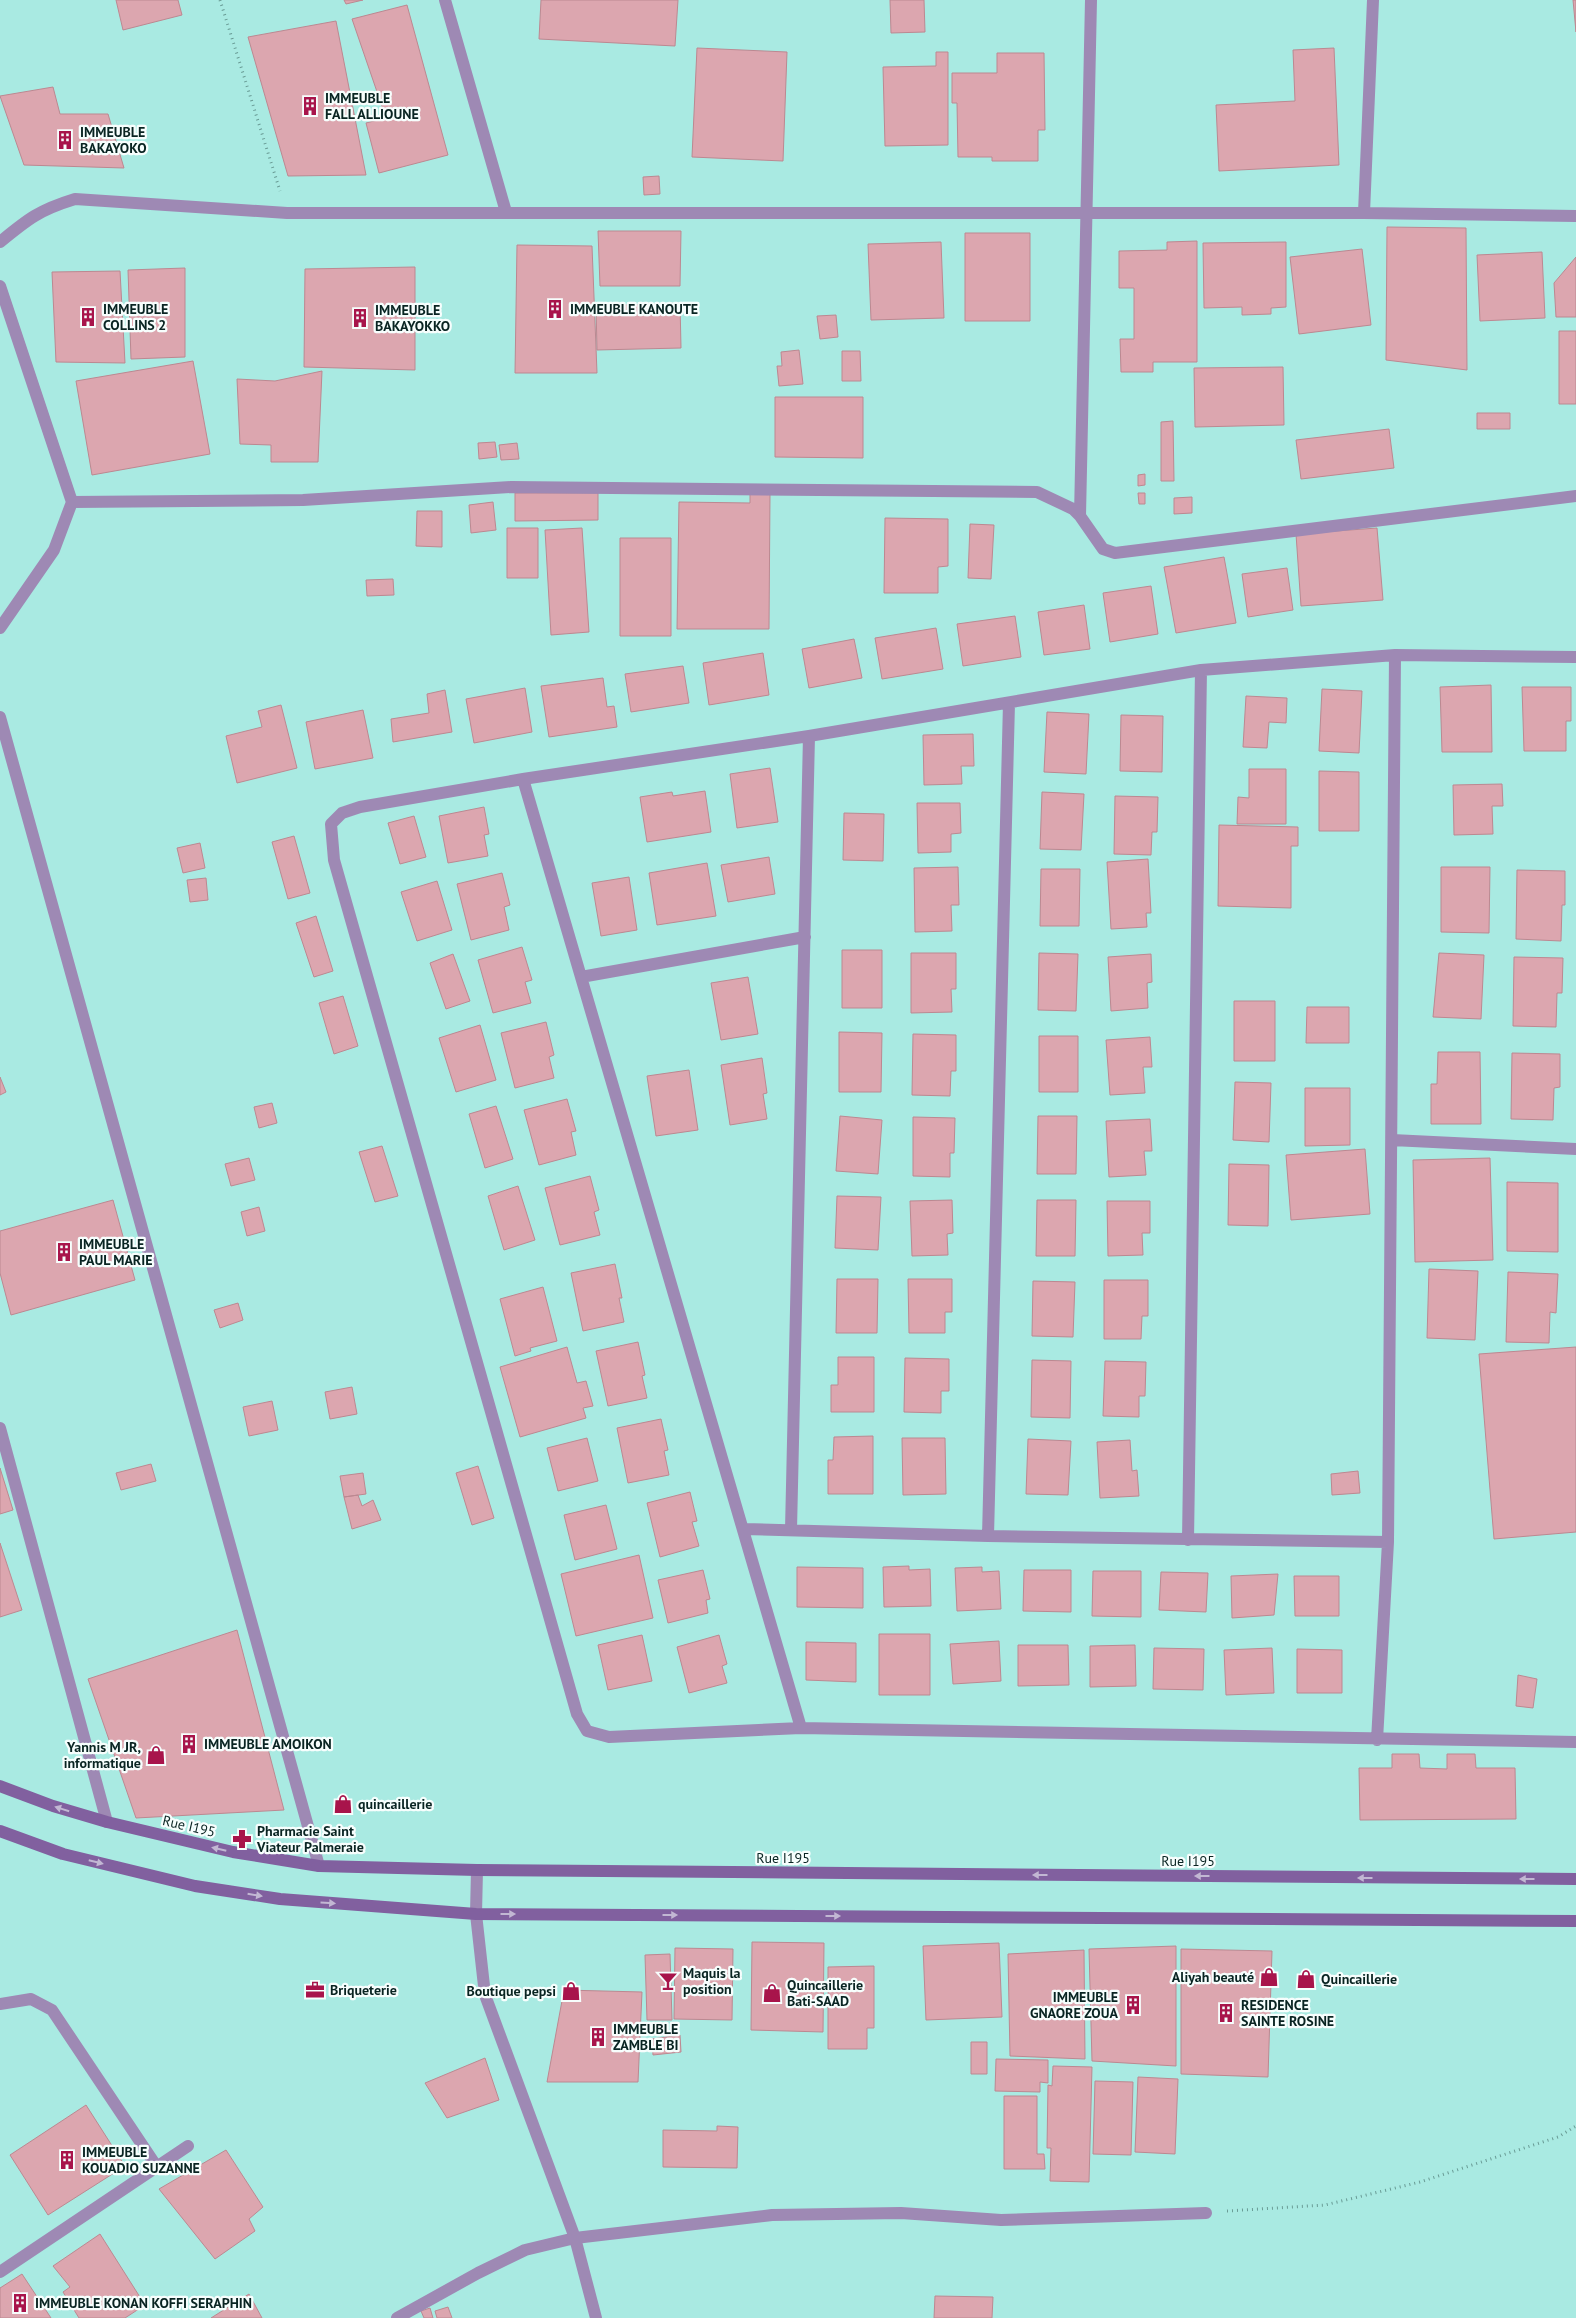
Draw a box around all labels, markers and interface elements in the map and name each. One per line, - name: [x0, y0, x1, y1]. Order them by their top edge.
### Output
- place label: IMMEUBLE FALL ALLIOUNE: [325, 89, 419, 123]
- building icon: IMMEUBLE FALL ALLIOUNE: [299, 95, 321, 117]
- place label: IMMEUBLE BAKAYOKO: [80, 123, 147, 157]
- building icon: IMMEUBLE BAKAYOKO: [54, 129, 76, 151]
- building icon: IMMEUBLE KANOUTE: [544, 298, 566, 320]
- place label: IMMEUBLE COLLINS 2: [103, 300, 168, 334]
- place label: IMMEUBLE KANOUTE: [570, 300, 698, 318]
- place label: IMMEUBLE BAKAYOKKO: [375, 301, 450, 335]
- building icon: IMMEUBLE COLLINS 2: [77, 306, 99, 328]
- building icon: IMMEUBLE BAKAYOKKO: [349, 307, 371, 329]
- place label: IMMEUBLE PAUL MARIE: [79, 1235, 153, 1269]
- building icon: IMMEUBLE PAUL MARIE: [53, 1241, 75, 1263]
- building icon: IMMEUBLE AMOIKON: [178, 1733, 200, 1755]
- place label: IMMEUBLE AMOIKON: [204, 1735, 332, 1753]
- place label: Yannis M JR, informatique: [64, 1738, 141, 1772]
- shop icon: Yannis M JR, informatique: [145, 1744, 167, 1766]
- shop icon: quincaillerie: [332, 1793, 354, 1815]
- place label: quincaillerie: [358, 1795, 432, 1813]
- one-way arrow: [54, 1804, 69, 1812]
- street label: Rue I195: [161, 1811, 217, 1841]
- place label: Pharmacie Saint Viateur Palmeraie: [256, 1822, 364, 1856]
- pharmacy icon: Pharmacie Saint Viateur Palmeraie: [231, 1828, 253, 1850]
- one-way arrow: [212, 1845, 227, 1853]
- street label: Rue I195: [756, 1849, 810, 1867]
- street label: Rue I195: [1161, 1852, 1215, 1870]
- one-way arrow: [89, 1858, 104, 1866]
- one-way arrow: [1032, 1871, 1048, 1879]
- one-way arrow: [1194, 1872, 1210, 1880]
- one-way arrow: [1357, 1874, 1373, 1882]
- one-way arrow: [1519, 1875, 1535, 1883]
- one-way arrow: [247, 1892, 263, 1900]
- one-way arrow: [320, 1899, 336, 1907]
- one-way arrow: [500, 1910, 516, 1918]
- one-way arrow: [663, 1911, 679, 1919]
- one-way arrow: [825, 1912, 841, 1920]
- place label: Maquis la position: [683, 1964, 741, 1998]
- shop icon: Aliyah beauté: [1258, 1966, 1280, 1988]
- place label: Aliyah beauté: [1172, 1968, 1254, 1986]
- shop icon: Quincaillerie: [1295, 1968, 1317, 1990]
- bar icon: Maquis la position: [657, 1970, 679, 1992]
- place label: Quincaillerie: [1321, 1970, 1397, 1988]
- place label: Quincaillerie Bati-SAAD: [787, 1976, 863, 2010]
- office icon: Briqueterie: [304, 1979, 326, 2001]
- shop icon: Boutique pepsi: [560, 1980, 582, 2002]
- place label: Briqueterie: [330, 1981, 397, 1999]
- place label: Boutique pepsi: [466, 1982, 556, 2000]
- shop icon: Quincaillerie Bati-SAAD: [761, 1982, 783, 2004]
- place label: IMMEUBLE GNAORE ZOUA: [1030, 1988, 1119, 2022]
- building icon: IMMEUBLE GNAORE ZOUA: [1122, 1994, 1144, 2016]
- place label: RESIDENCE SAINTE ROSINE: [1241, 1996, 1334, 2030]
- building icon: RESIDENCE SAINTE ROSINE: [1215, 2002, 1237, 2024]
- place label: IMMEUBLE ZAMBLE BI: [613, 2020, 678, 2054]
- building icon: IMMEUBLE ZAMBLE BI: [587, 2026, 609, 2048]
- place label: IMMEUBLE KOUADIO SUZANNE: [82, 2143, 200, 2177]
- building icon: IMMEUBLE KOUADIO SUZANNE: [56, 2149, 78, 2171]
- building icon: IMMEUBLE KONAN KOFFI SERAPHIN: [9, 2292, 31, 2314]
- place label: IMMEUBLE KONAN KOFFI SERAPHIN: [35, 2294, 252, 2312]

